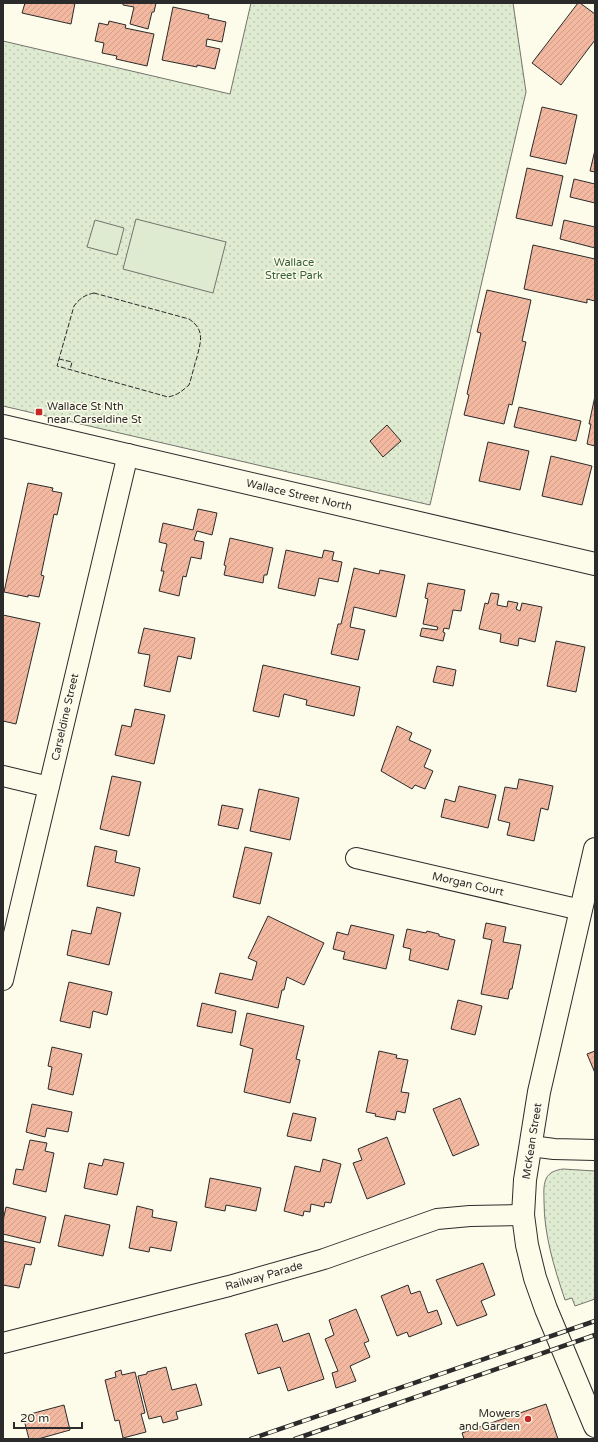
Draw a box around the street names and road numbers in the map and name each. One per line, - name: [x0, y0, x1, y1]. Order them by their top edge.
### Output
- street label: Wallace Street North: [245, 476, 353, 514]
- street label: Carseldine Street: [49, 672, 81, 762]
- street label: Morgan Court: [431, 869, 505, 899]
- street label: McKean Street: [520, 1102, 544, 1180]
- street label: Railway Parade: [224, 1259, 304, 1293]

